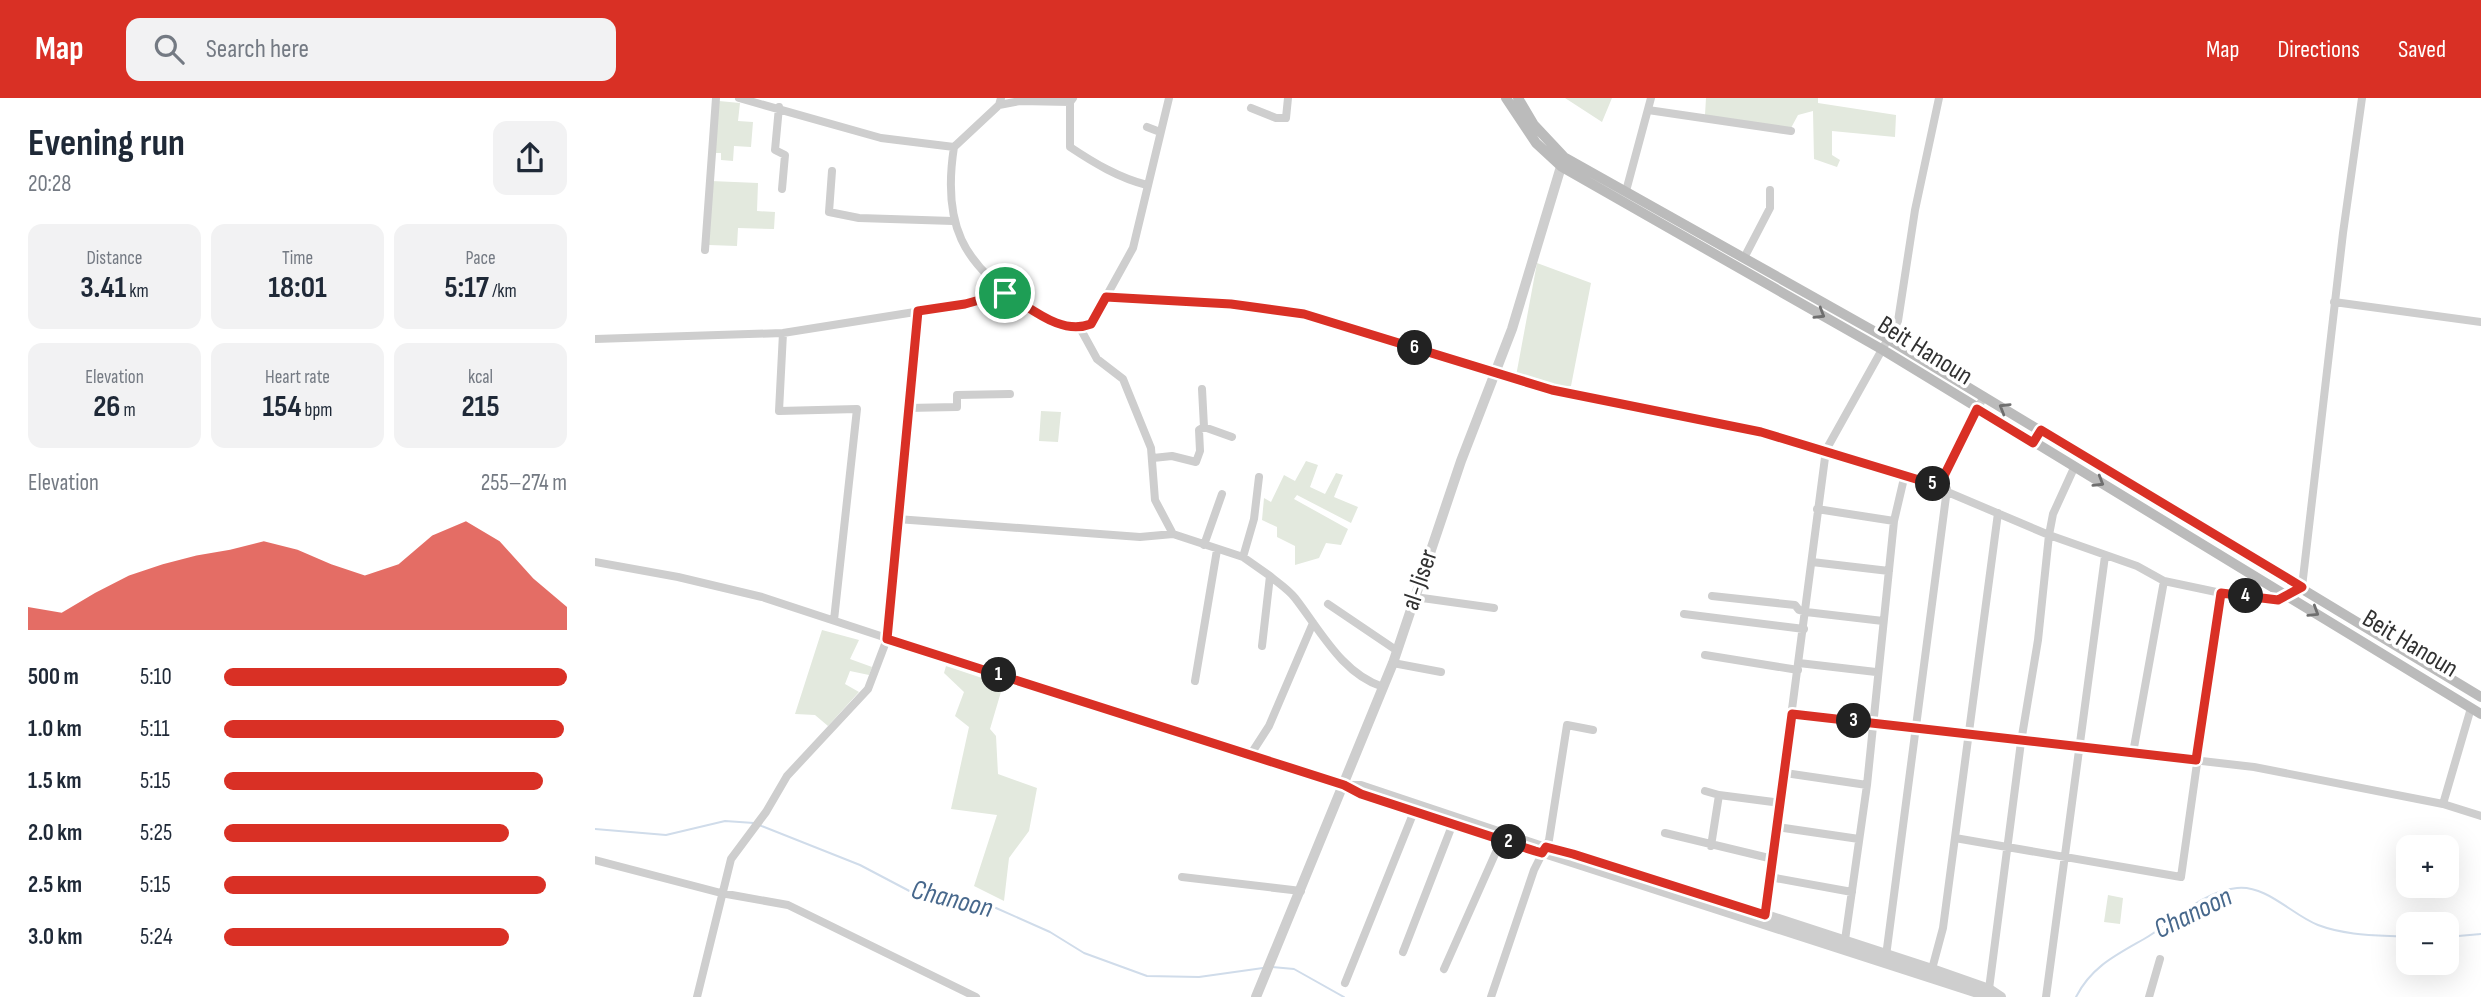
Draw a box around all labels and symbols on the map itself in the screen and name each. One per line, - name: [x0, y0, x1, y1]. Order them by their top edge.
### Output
- pin: [975, 263, 1035, 323]
- one-way arrow: [1813, 306, 1826, 319]
- street label: Beit Hanoun: [1872, 310, 1978, 392]
- pin: 6: [1397, 330, 1433, 366]
- one-way arrow: [1998, 403, 2011, 416]
- pin: 5: [1915, 466, 1951, 502]
- one-way arrow: [2091, 474, 2104, 487]
- street label: al-Jiser: [1395, 545, 1445, 614]
- pin: 4: [2229, 578, 2263, 614]
- street label: Beit Hanoun: [2357, 603, 2463, 685]
- one-way arrow: [2307, 604, 2320, 617]
- pin: 1: [981, 658, 1017, 692]
- pin: 3: [1837, 704, 1871, 738]
- pin: 2: [1492, 824, 1527, 860]
- water label: Chanoon: [908, 873, 996, 925]
- water label: Chanoon: [2149, 880, 2238, 946]

